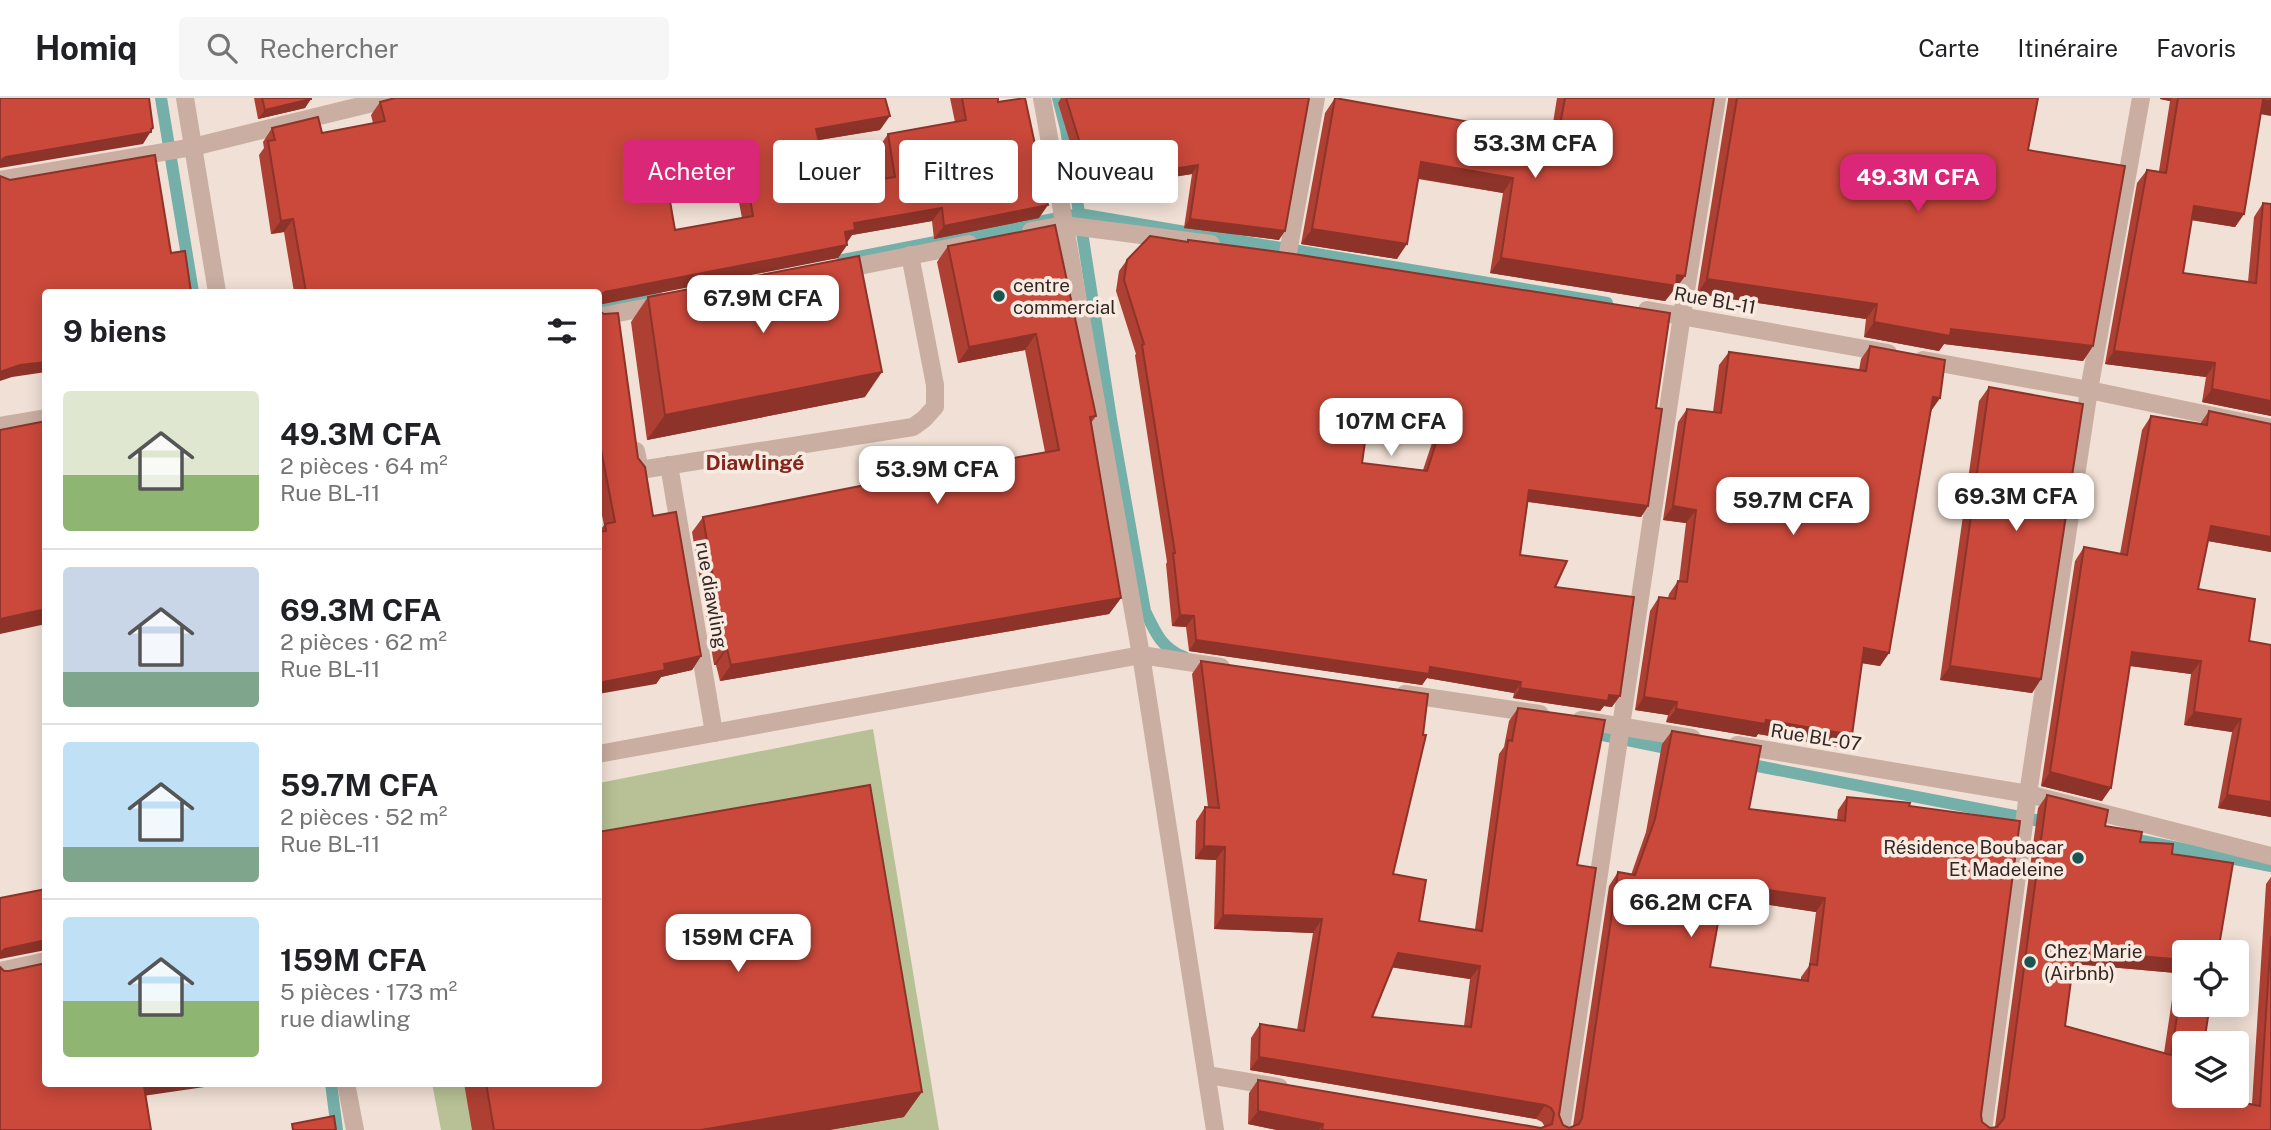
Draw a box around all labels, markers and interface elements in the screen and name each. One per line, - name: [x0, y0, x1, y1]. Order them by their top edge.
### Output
- search box: [179, 17, 669, 80]
- text: Homiq: [35, 29, 137, 67]
- icon: search: [203, 29, 241, 67]
- text: Rechercher: [259, 33, 399, 64]
- text: Carte: [1918, 34, 1980, 62]
- text: Itinéraire: [2018, 34, 2118, 62]
- text: Favoris: [2156, 34, 2236, 62]
- pin: 53.3M CFA: [1455, 120, 1615, 180]
- text: 53.3M CFA: [1473, 129, 1597, 156]
- chip: Acheter: [623, 140, 759, 203]
- chip: Louer: [773, 140, 885, 203]
- chip: Filtres: [899, 140, 1018, 203]
- chip: Nouveau: [1032, 140, 1178, 203]
- pin: 49.3M CFA: [1838, 155, 1998, 214]
- text: 49.3M CFA: [1856, 163, 1980, 190]
- place label: centre commercial: [1013, 274, 1116, 318]
- pin: 67.9M CFA: [683, 275, 843, 335]
- street label: Rue BL-11: [1672, 282, 1758, 318]
- text: 67.9M CFA: [703, 284, 823, 311]
- marker: centre commercial: [991, 288, 1007, 304]
- icon: filters: [543, 312, 581, 350]
- text: 9 biens: [63, 313, 167, 349]
- pin: 107M CFA: [1319, 398, 1463, 458]
- text: 107M CFA: [1336, 407, 1446, 434]
- text: 49.3M CFA: [280, 416, 442, 452]
- icon: home: [119, 419, 203, 503]
- pin: 53.9M CFA: [857, 446, 1017, 506]
- district label: Diawlingé: [706, 450, 804, 475]
- text: 2 pièces · 64 m²: [280, 452, 448, 479]
- text: 53.9M CFA: [875, 455, 999, 482]
- pin: 69.3M CFA: [1936, 474, 2096, 533]
- pin: 59.7M CFA: [1713, 478, 1873, 537]
- text: Rue BL-11: [280, 479, 380, 506]
- text: 69.3M CFA: [1954, 482, 2078, 509]
- text: 59.7M CFA: [1732, 486, 1854, 513]
- street label: rue diawling: [692, 540, 732, 650]
- text: 69.3M CFA: [280, 592, 442, 628]
- icon: home: [119, 595, 203, 679]
- text: 2 pièces · 62 m²: [280, 628, 447, 655]
- text: Rue BL-11: [280, 655, 380, 682]
- street label: Rue BL-07: [1769, 719, 1863, 755]
- text: 59.7M CFA: [280, 767, 438, 803]
- icon: home: [119, 770, 203, 854]
- text: 2 pièces · 52 m²: [280, 803, 447, 830]
- text: Rue BL-11: [280, 830, 380, 857]
- place label: Résidence Boubacar Et Madeleine: [1883, 836, 2064, 880]
- marker: Résidence Boubacar Et Madeleine: [2070, 850, 2086, 866]
- pin: 66.2M CFA: [1611, 880, 1771, 939]
- text: 66.2M CFA: [1629, 888, 1753, 915]
- pin: 159M CFA: [666, 914, 810, 974]
- text: 159M CFA: [682, 923, 794, 950]
- place label: Chez Marie (Airbnb): [2044, 940, 2143, 984]
- map controls: [2172, 940, 2249, 1108]
- button: locate: [2172, 940, 2249, 1017]
- text: 159M CFA: [280, 942, 427, 978]
- icon: home: [119, 945, 203, 1029]
- marker: Chez Marie (Airbnb): [2022, 954, 2038, 970]
- text: 5 pièces · 173 m²: [280, 978, 457, 1005]
- text: rue diawling: [280, 1005, 411, 1032]
- button: layers: [2172, 1031, 2249, 1108]

